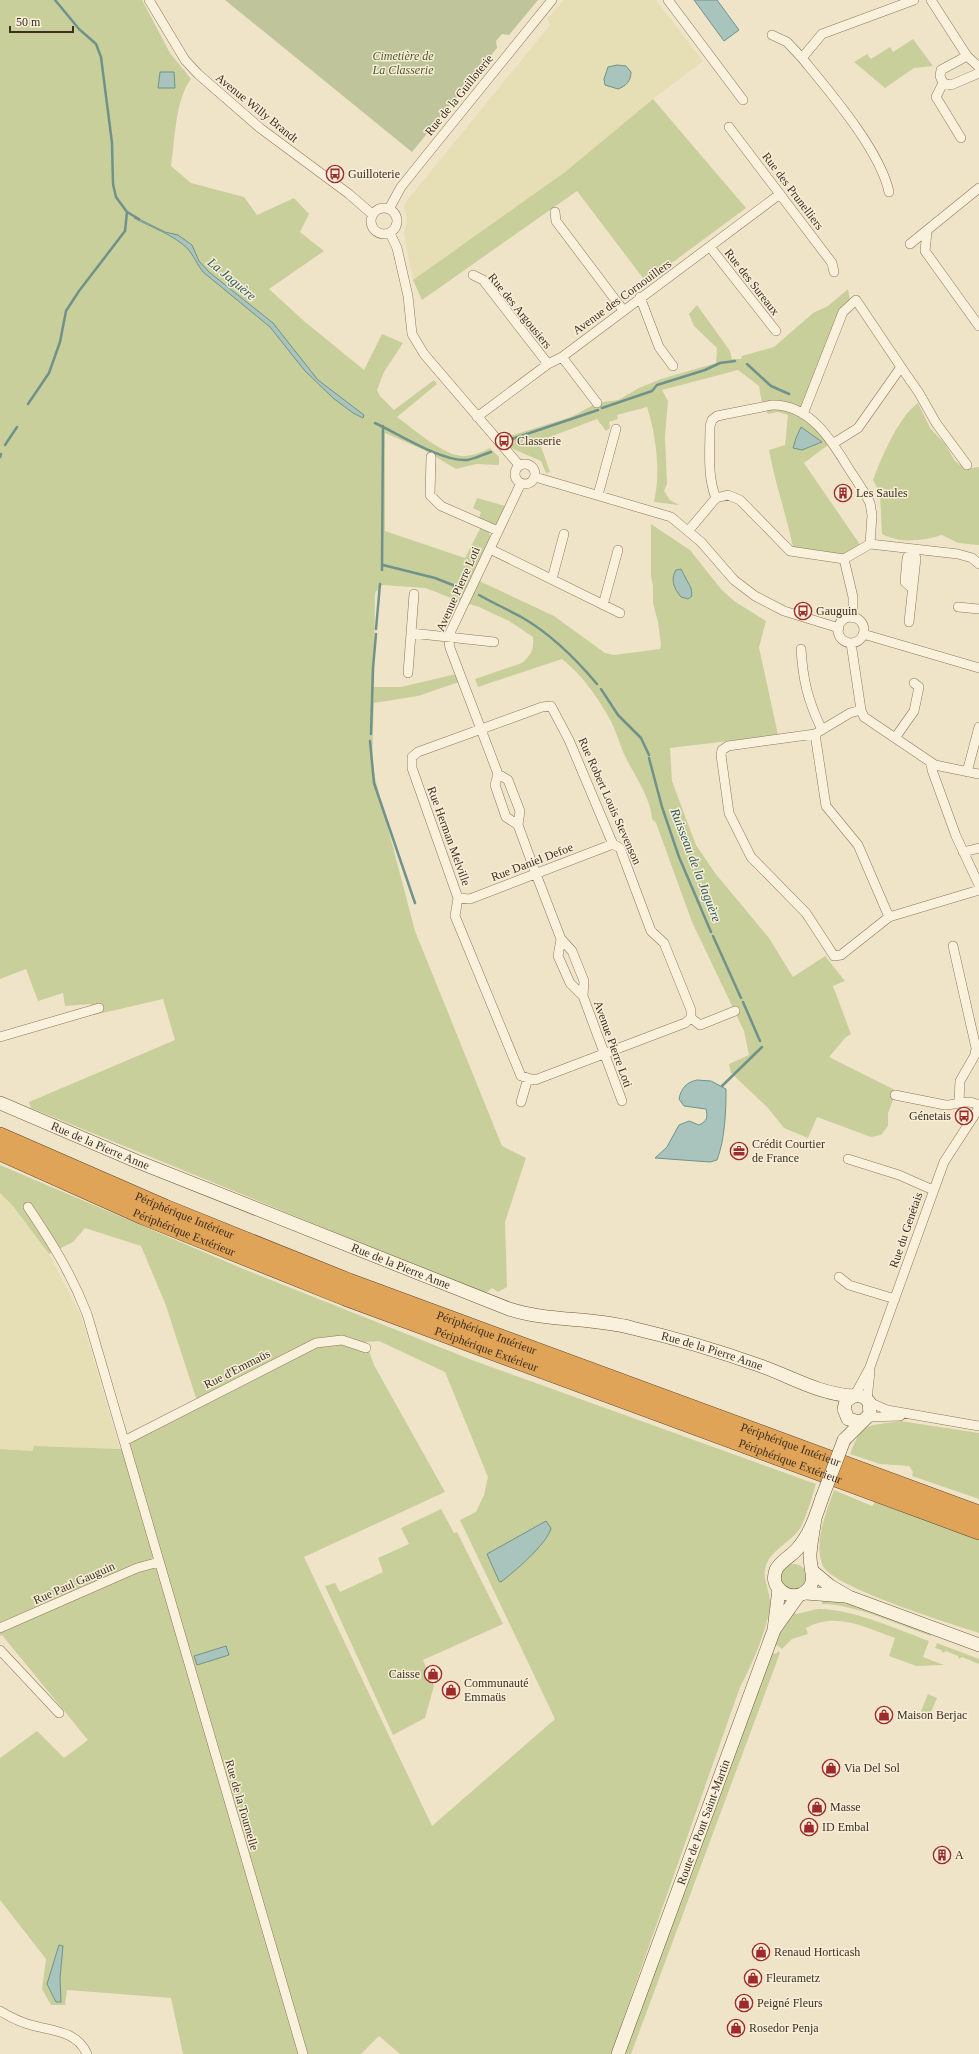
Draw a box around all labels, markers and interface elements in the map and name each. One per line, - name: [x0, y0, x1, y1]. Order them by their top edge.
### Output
- scale bar: [10, 8, 73, 34]
- text: 50 m: [16, 15, 41, 29]
- park label: Cimetière de La Classerie: [371, 49, 434, 77]
- street label: Rue de la Guilloterie: [422, 52, 496, 138]
- street label: Avenue Willy Brandt: [213, 71, 301, 146]
- street label: Rue des Prunelliers: [759, 150, 827, 233]
- bus stop icon: Guilloterie: [325, 164, 345, 184]
- place label: Guilloterie: [348, 167, 400, 181]
- street label: Rue des Sureaux: [722, 246, 782, 318]
- water label: La Jaguère: [204, 254, 259, 304]
- street label: Avenue des Cornouillers: [570, 256, 674, 337]
- street label: Rue des Argousiers: [485, 270, 555, 352]
- bus stop icon: Classerie: [494, 431, 514, 451]
- place label: Classerie: [517, 434, 561, 448]
- building icon: Les Saules: [833, 483, 853, 503]
- place label: Les Saules: [856, 486, 908, 500]
- street label: Avenue Pierre Loti: [433, 544, 483, 633]
- bus stop icon: Gauguin: [793, 601, 813, 621]
- place label: Gauguin: [816, 604, 857, 618]
- street label: Rue Robert Louis Stevenson: [576, 735, 644, 867]
- street label: Rue Herman Melville: [425, 784, 473, 888]
- water label: Ruisseau de la Jaguère: [667, 805, 725, 924]
- street label: Rue Daniel Defoe: [489, 840, 575, 884]
- street label: Avenue Pierre Loti: [591, 999, 635, 1090]
- bus stop icon: Génetais: [954, 1106, 974, 1126]
- place label: Génetais: [909, 1109, 951, 1123]
- street label: Rue de la Pierre Anne: [49, 1119, 151, 1173]
- place label: Crédit Courtier de France: [752, 1137, 825, 1165]
- office icon: Crédit Courtier de France: [729, 1141, 749, 1161]
- street label: Périphérique Intérieur: [133, 1189, 236, 1242]
- street label: Rue du Genétais: [886, 1190, 926, 1270]
- street label: Périphérique Extérieur: [131, 1205, 237, 1259]
- street label: Rue de la Pierre Anne: [349, 1240, 453, 1292]
- street label: Périphérique Intérieur: [435, 1308, 539, 1358]
- street label: Périphérique Extérieur: [433, 1324, 540, 1375]
- street label: Rue de la Pierre Anne: [660, 1329, 765, 1373]
- street label: Rue d'Emmaüs: [202, 1346, 273, 1392]
- street label: Périphérique Intérieur: [739, 1420, 843, 1469]
- street label: Périphérique Extérieur: [737, 1436, 844, 1487]
- street label: Rue Paul Gauguin: [31, 1559, 117, 1607]
- shop icon: Caisse: [423, 1664, 443, 1684]
- place label: Caisse: [389, 1667, 420, 1681]
- place label: Communauté Emmaüs: [464, 1676, 529, 1704]
- shop icon: Communauté Emmaüs: [441, 1680, 461, 1700]
- shop icon: Maison Berjac: [874, 1705, 894, 1725]
- place label: Maison Berjac: [897, 1708, 967, 1722]
- street label: Rue de la Tournelle: [222, 1758, 262, 1852]
- street label: Route de Pont Saint-Martin: [674, 1758, 733, 1887]
- shop icon: Via Del Sol: [821, 1758, 841, 1778]
- place label: Via Del Sol: [844, 1761, 901, 1775]
- shop icon: Masse: [807, 1797, 827, 1817]
- place label: Masse: [830, 1800, 861, 1814]
- shop icon: ID Embal: [799, 1817, 819, 1837]
- place label: ID Embal: [822, 1820, 870, 1834]
- building icon: A: [932, 1845, 952, 1865]
- place label: A: [955, 1848, 964, 1862]
- shop icon: Renaud Horticash: [751, 1942, 771, 1962]
- place label: Renaud Horticash: [774, 1945, 860, 1959]
- shop icon: Fleurametz: [743, 1968, 763, 1988]
- place label: Fleurametz: [766, 1971, 820, 1985]
- shop icon: Peigné Fleurs: [734, 1993, 754, 2013]
- place label: Peigné Fleurs: [757, 1996, 823, 2010]
- shop icon: Rosedor Penja: [726, 2018, 746, 2038]
- place label: Rosedor Penja: [749, 2021, 819, 2035]

